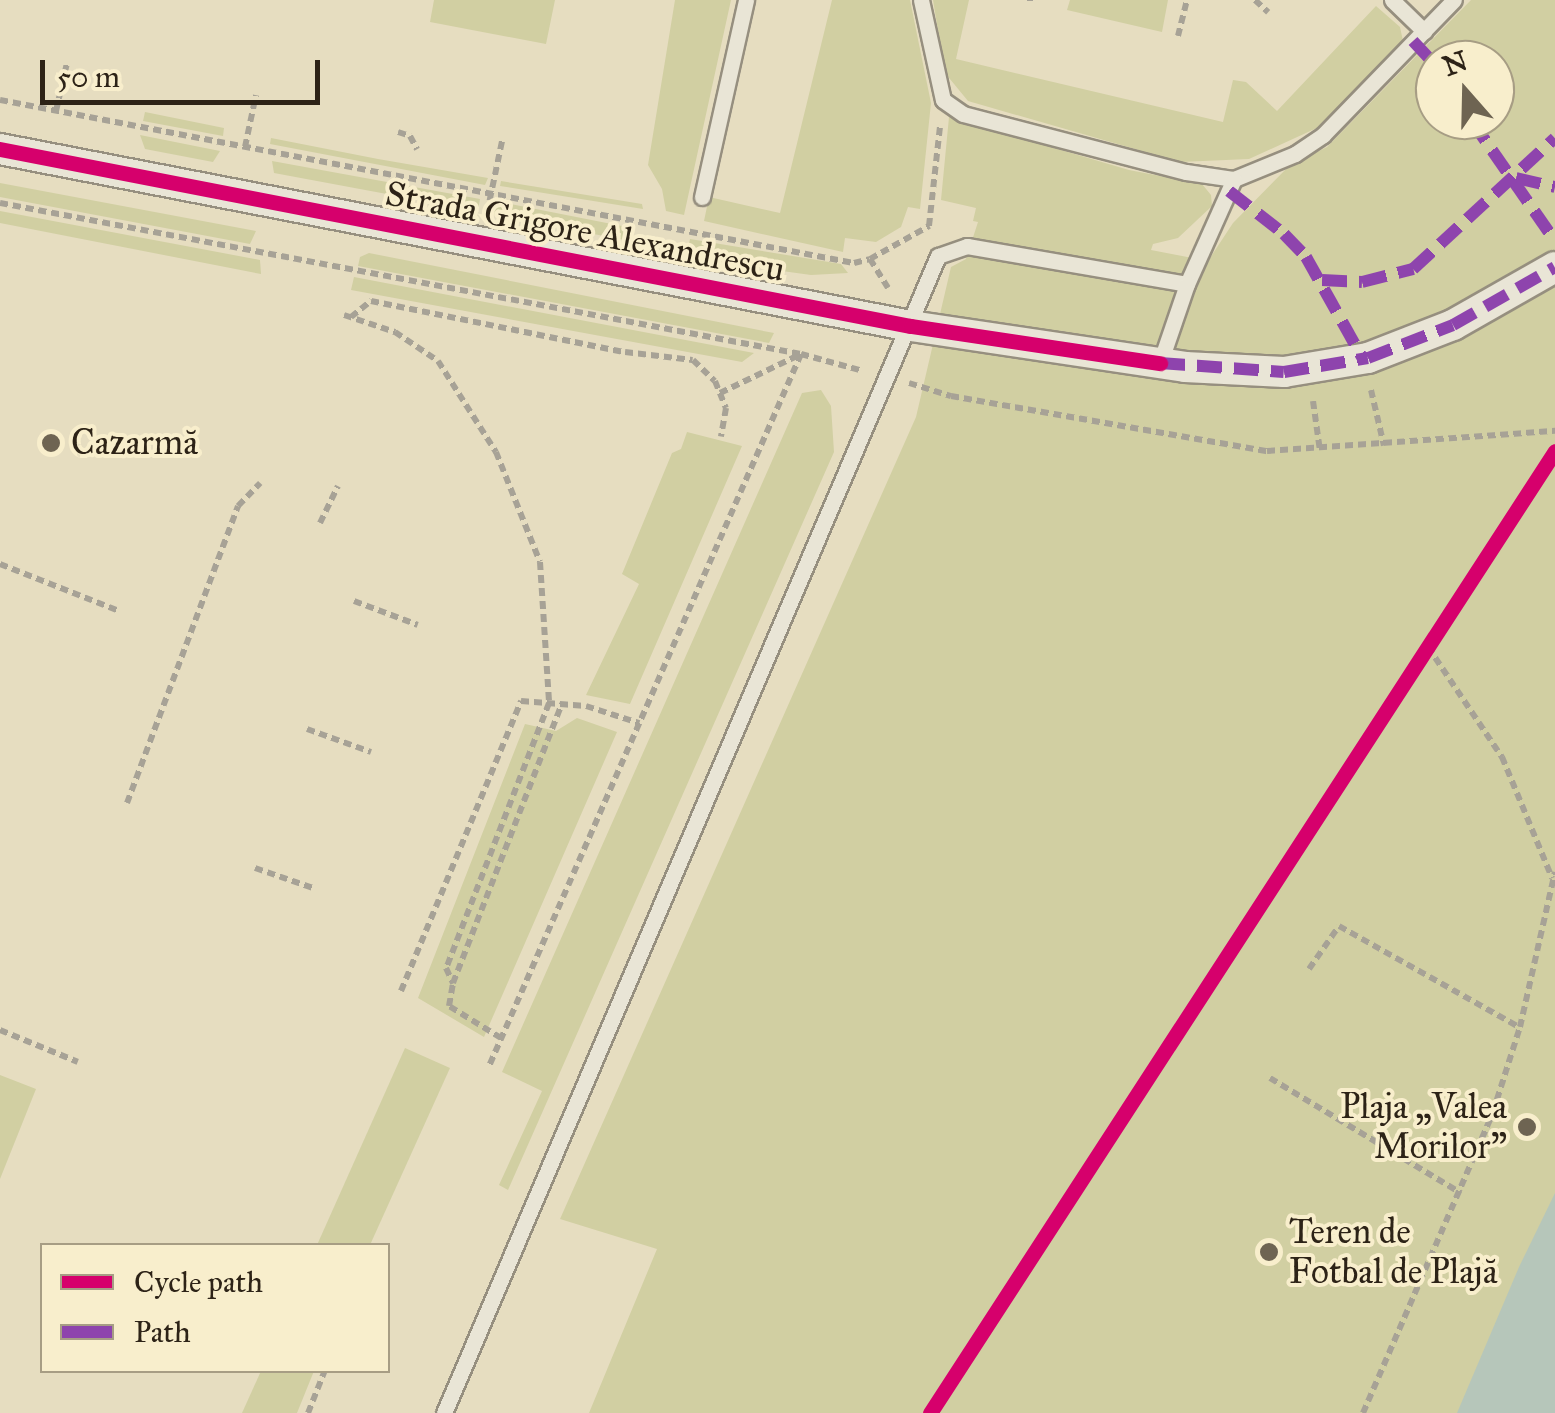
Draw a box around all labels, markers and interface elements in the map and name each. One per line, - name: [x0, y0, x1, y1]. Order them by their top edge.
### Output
- scale bar: [45, 40, 325, 102]
- north arrow: [1415, 40, 1515, 140]
- text: N: [1438, 43, 1472, 84]
- text: 50 m: [57, 59, 120, 95]
- street label: Strada Grigore Alexandrescu: [382, 173, 788, 291]
- place label: Cazarmă: [71, 422, 198, 464]
- marker: Cazarmă: [40, 432, 62, 454]
- place label: Plaja „Valea Morilor”: [1340, 1086, 1507, 1168]
- marker: Plaja „Valea Morilor”: [1516, 1116, 1538, 1138]
- place label: Teren de Fotbal de Plajă: [1289, 1211, 1497, 1293]
- marker: Teren de Fotbal de Plajă: [1258, 1241, 1280, 1263]
- legend: [40, 1243, 390, 1373]
- text: Cycle path: [134, 1264, 263, 1300]
- text: Path: [134, 1314, 191, 1350]

